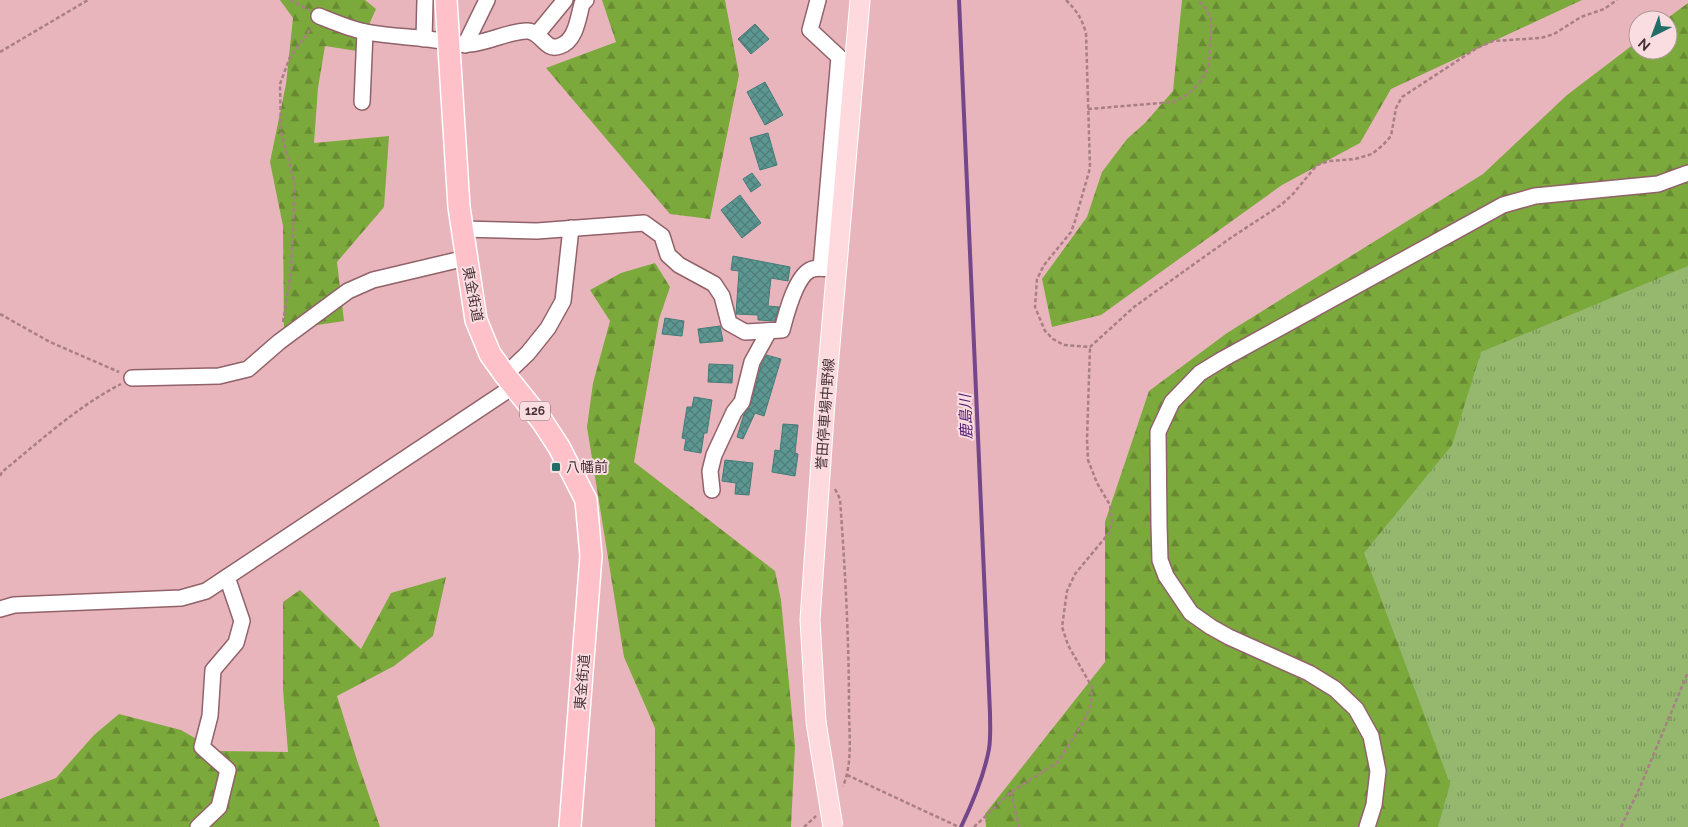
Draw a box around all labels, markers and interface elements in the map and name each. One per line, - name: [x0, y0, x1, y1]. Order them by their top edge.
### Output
- north arrow: [1628, 10, 1678, 60]
- text: N: [1635, 35, 1654, 54]
- street label: 東金街道: [460, 265, 486, 323]
- street label: 誉田停車場中野線: [813, 358, 837, 470]
- water label: 鹿島川: [956, 392, 976, 440]
- road number: 126: [520, 402, 550, 421]
- place label: 八幡前: [566, 459, 608, 475]
- marker: 八幡前: [550, 461, 562, 473]
- street label: 東金街道: [572, 653, 592, 711]

